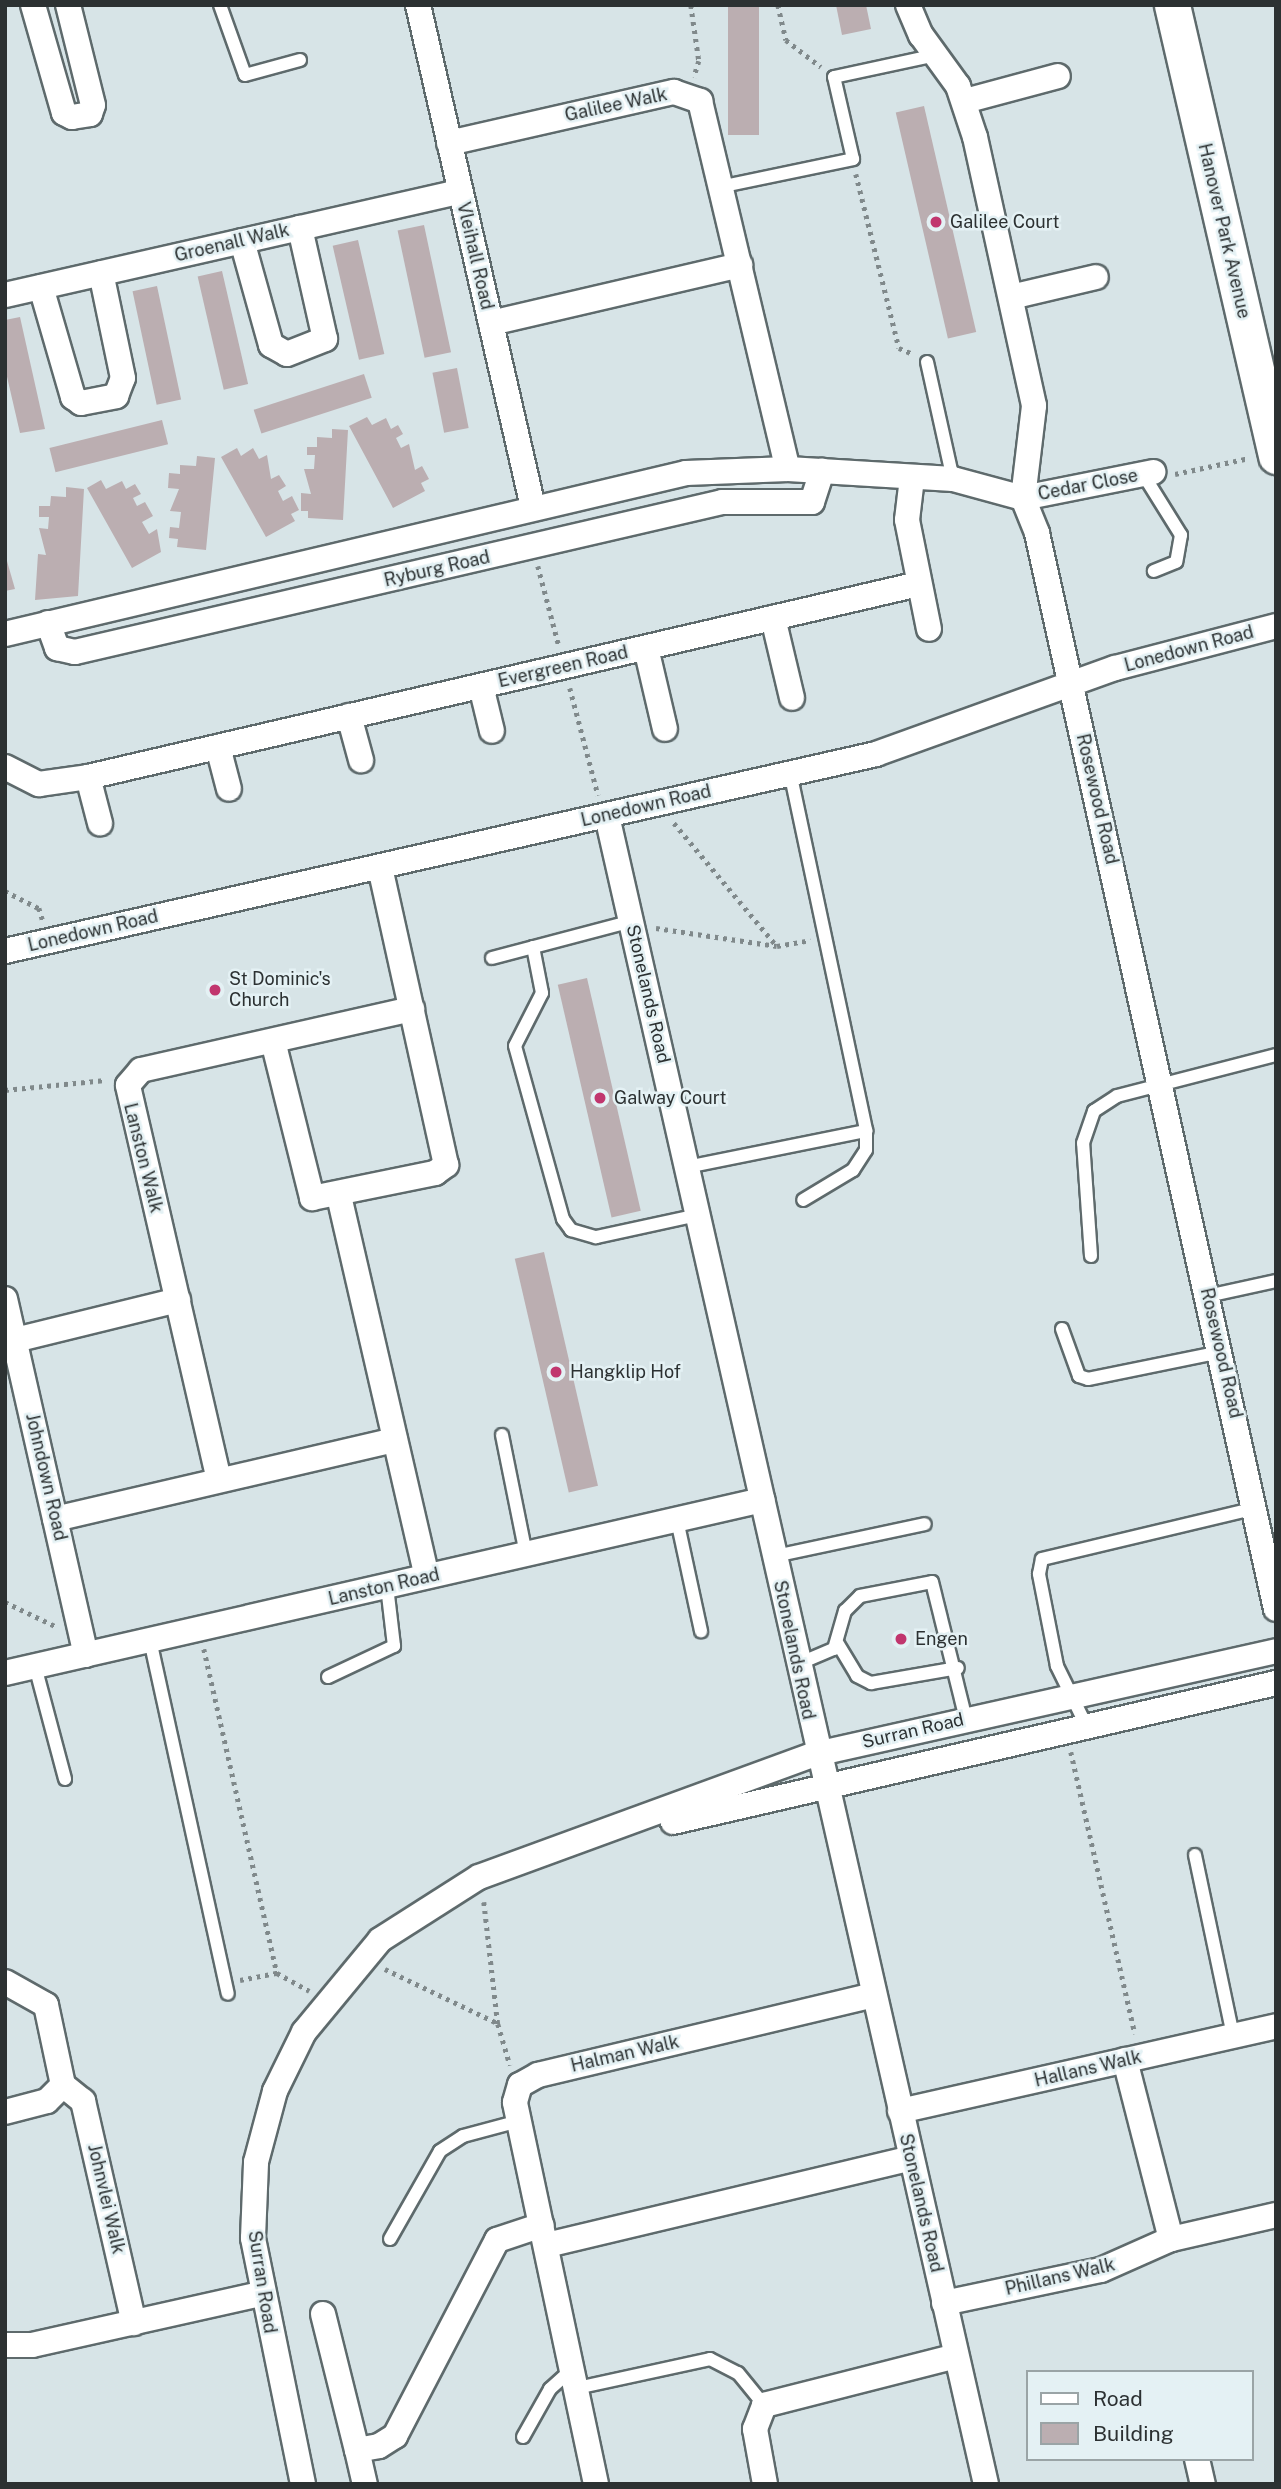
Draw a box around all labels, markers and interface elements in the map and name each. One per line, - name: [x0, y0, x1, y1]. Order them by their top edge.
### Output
- street label: Galilee Walk: [563, 84, 669, 126]
- street label: Hanover Park Avenue: [1193, 141, 1255, 321]
- street label: Vleihall Road: [452, 200, 498, 312]
- place label: Galilee Court: [950, 211, 1060, 233]
- marker: Galilee Court: [928, 214, 944, 230]
- street label: Groenall Walk: [172, 219, 292, 267]
- street label: Cedar Close: [1036, 465, 1140, 505]
- street label: Ryburg Road: [382, 546, 492, 592]
- street label: Lonedown Road: [1122, 621, 1256, 677]
- street label: Evergreen Road: [496, 642, 630, 692]
- street label: Rosewood Road: [1072, 732, 1122, 866]
- street label: Lonedown Road: [579, 781, 713, 831]
- street label: Lonedown Road: [26, 906, 160, 956]
- street label: Stonelands Road: [622, 922, 674, 1066]
- place label: St Dominic's Church: [229, 969, 330, 1012]
- marker: St Dominic's Church: [207, 982, 223, 998]
- place label: Galway Court: [614, 1087, 727, 1109]
- marker: Galway Court: [592, 1090, 608, 1106]
- street label: Lanston Walk: [119, 1101, 167, 1215]
- street label: Rosewood Road: [1196, 1286, 1246, 1420]
- place label: Hangklip Hof: [570, 1361, 681, 1383]
- marker: Hangklip Hof: [548, 1364, 564, 1380]
- street label: Johndown Road: [21, 1411, 71, 1543]
- street label: Lanston Road: [326, 1564, 442, 1610]
- street label: Stonelands Road: [769, 1578, 819, 1722]
- place label: Engen: [915, 1628, 968, 1650]
- marker: Engen: [893, 1631, 909, 1647]
- street label: Surran Road: [860, 1709, 966, 1753]
- street label: Halman Walk: [568, 2031, 682, 2077]
- street label: Hallans Walk: [1032, 2046, 1144, 2092]
- street label: Stonelands Road: [895, 2131, 947, 2275]
- street label: Johnvlei Walk: [83, 2142, 129, 2256]
- street label: Surran Road: [243, 2229, 281, 2335]
- street label: Phillans Walk: [1003, 2254, 1117, 2300]
- legend: [1026, 2370, 1253, 2461]
- text: Road: [1093, 2386, 1143, 2411]
- text: Building: [1093, 2421, 1174, 2446]

